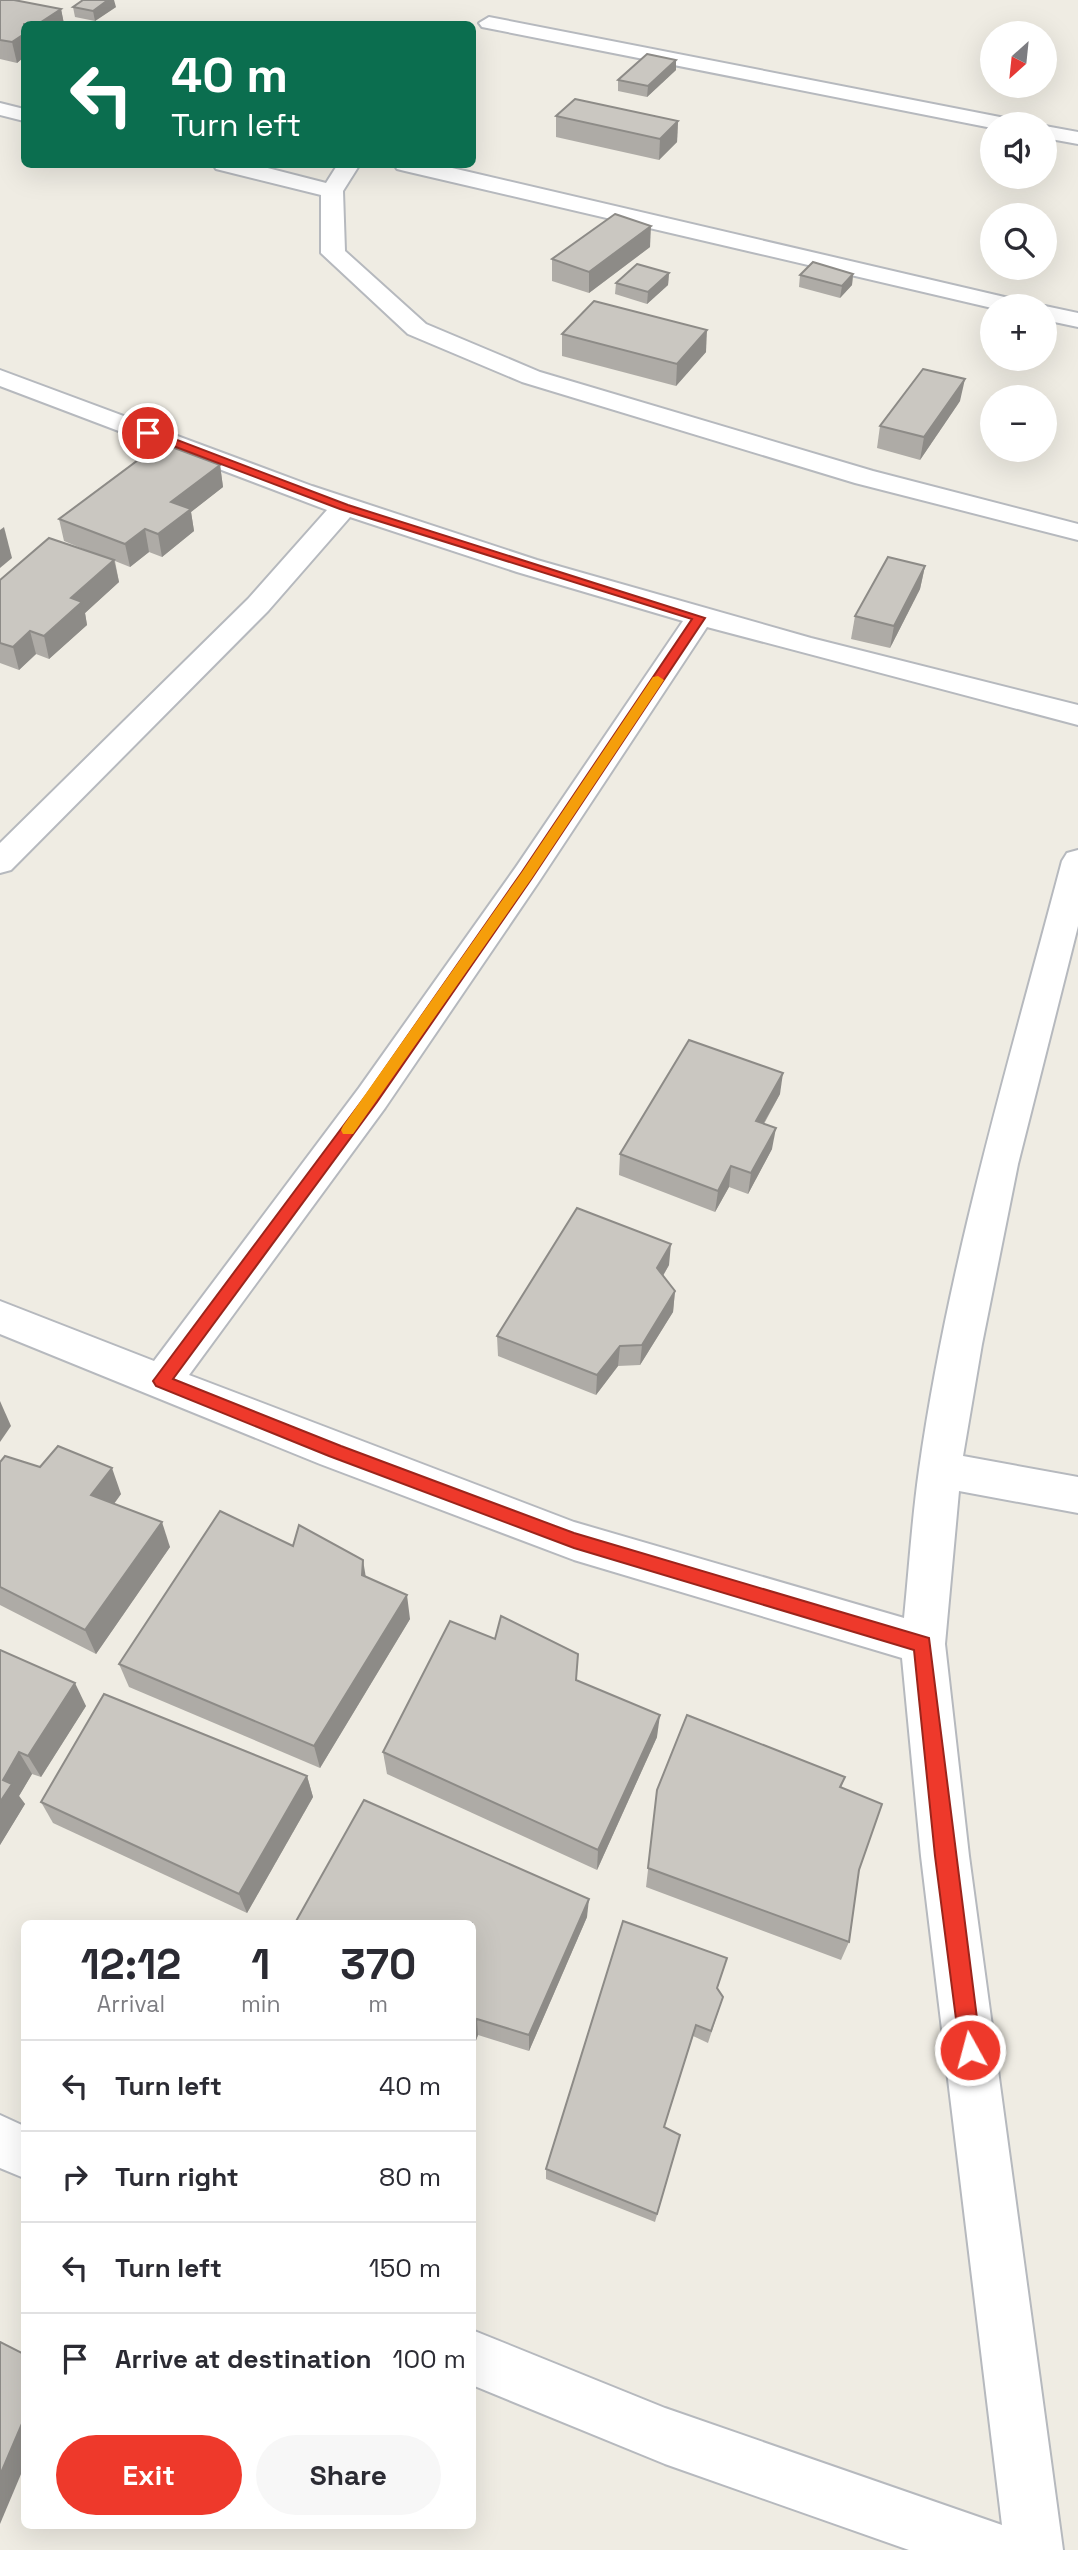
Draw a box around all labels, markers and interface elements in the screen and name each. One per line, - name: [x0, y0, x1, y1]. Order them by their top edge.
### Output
- north arrow: [980, 21, 1057, 98]
- map controls: [980, 21, 1057, 462]
- text: 40 m: [171, 44, 288, 106]
- icon: left: [56, 49, 147, 140]
- text: Turn left: [171, 105, 301, 145]
- button: sound: [980, 112, 1057, 189]
- button: search: [980, 203, 1057, 280]
- button: +: [980, 294, 1057, 371]
- button: −: [980, 385, 1057, 462]
- pin: [118, 403, 178, 463]
- icon: arrive: [129, 414, 167, 452]
- text: 12:12: [81, 1938, 181, 1991]
- text: 1: [251, 1938, 270, 1991]
- text: 370: [340, 1938, 416, 1991]
- text: Arrival: [97, 1989, 165, 2019]
- text: min: [241, 1989, 281, 2019]
- text: m: [368, 1989, 388, 2019]
- position arrow: [933, 2013, 1007, 2087]
- icon: left: [56, 2067, 94, 2105]
- text: Turn left: [115, 2069, 222, 2103]
- text: 40 m: [379, 2069, 441, 2103]
- icon: right: [56, 2158, 94, 2196]
- text: Turn right: [115, 2160, 239, 2194]
- text: 80 m: [379, 2160, 441, 2194]
- icon: left: [56, 2249, 94, 2287]
- text: Turn left: [115, 2251, 222, 2285]
- text: 150 m: [369, 2251, 441, 2285]
- icon: arrive: [56, 2340, 94, 2378]
- text: Arrive at destination: [115, 2342, 372, 2376]
- text: 100 m: [393, 2342, 466, 2376]
- button: Exit: [56, 2435, 242, 2515]
- button: Share: [256, 2435, 441, 2515]

